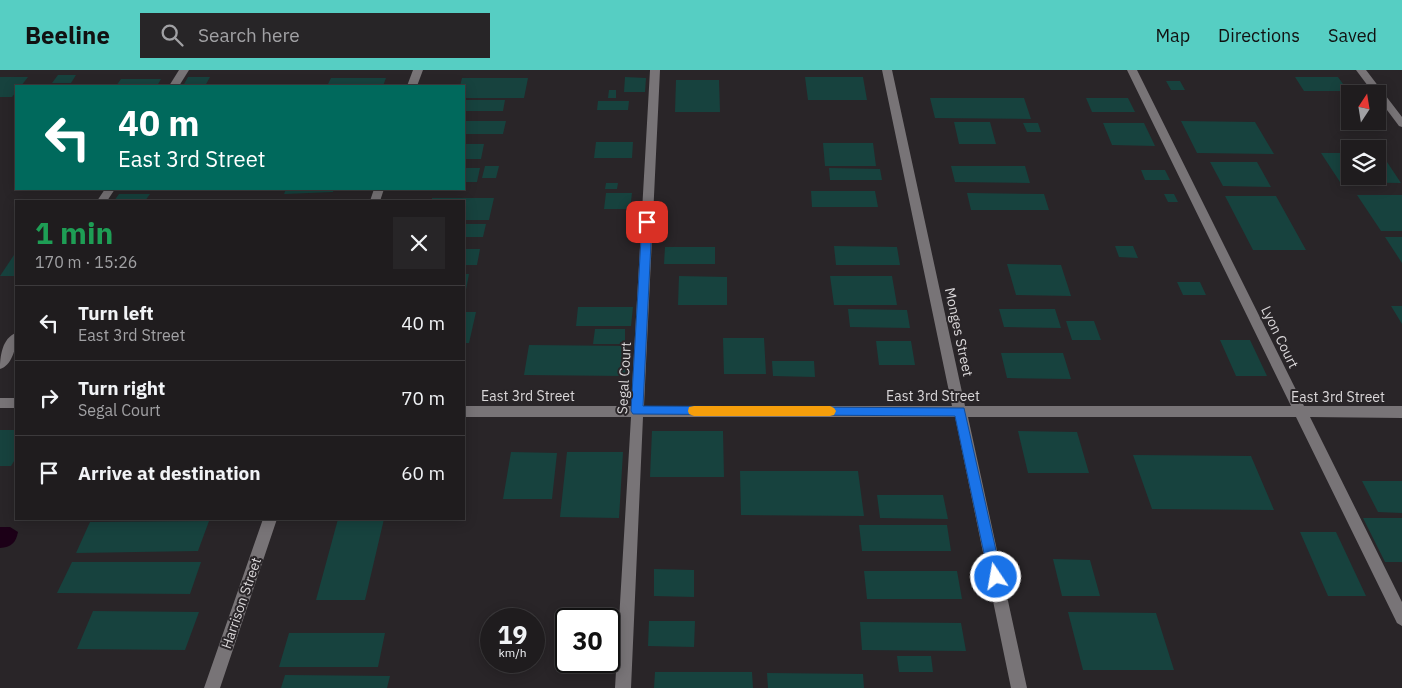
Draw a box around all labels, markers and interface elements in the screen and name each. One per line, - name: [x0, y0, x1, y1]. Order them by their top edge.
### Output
- search box: [140, 13, 490, 58]
- text: Beeline: [25, 19, 110, 51]
- icon: search: [158, 21, 186, 49]
- text: Search here: [198, 23, 300, 47]
- text: Map: [1155, 24, 1190, 47]
- text: Directions: [1218, 24, 1300, 47]
- text: Saved: [1328, 24, 1377, 47]
- north arrow: [1341, 85, 1386, 130]
- map controls: [1341, 85, 1386, 185]
- text: 40 m: [118, 100, 200, 146]
- icon: left: [35, 105, 100, 170]
- button: layers: [1341, 140, 1386, 185]
- text: East 3rd Street: [118, 144, 266, 173]
- pin: [626, 201, 668, 243]
- icon: arrive: [633, 208, 661, 236]
- text: 1 min: [35, 213, 113, 252]
- button: close: [393, 217, 445, 269]
- text: 170 m · 15:26: [35, 252, 137, 272]
- street label: Monges Street: [941, 286, 977, 378]
- text: Turn left: [78, 301, 154, 325]
- street label: Lyon Court: [1257, 303, 1303, 371]
- icon: left: [35, 309, 63, 337]
- text: 40 m: [401, 311, 445, 335]
- text: East 3rd Street: [78, 325, 185, 345]
- street label: Segal Court: [613, 341, 635, 415]
- text: Turn right: [78, 376, 165, 400]
- icon: right: [35, 384, 63, 412]
- text: 70 m: [401, 386, 445, 410]
- street label: East 3rd Street: [481, 387, 575, 405]
- street label: East 3rd Street: [886, 387, 980, 405]
- street label: East 3rd Street: [1291, 388, 1385, 406]
- text: Segal Court: [78, 400, 161, 420]
- icon: arrive: [35, 459, 63, 487]
- text: Arrive at destination: [78, 461, 261, 485]
- text: 60 m: [401, 461, 445, 485]
- position arrow: [969, 550, 1021, 602]
- street label: Harrison Street: [217, 555, 265, 651]
- speed limit sign: 30: [555, 608, 620, 673]
- text: 19: [497, 618, 528, 651]
- text: km/h: [498, 645, 527, 660]

